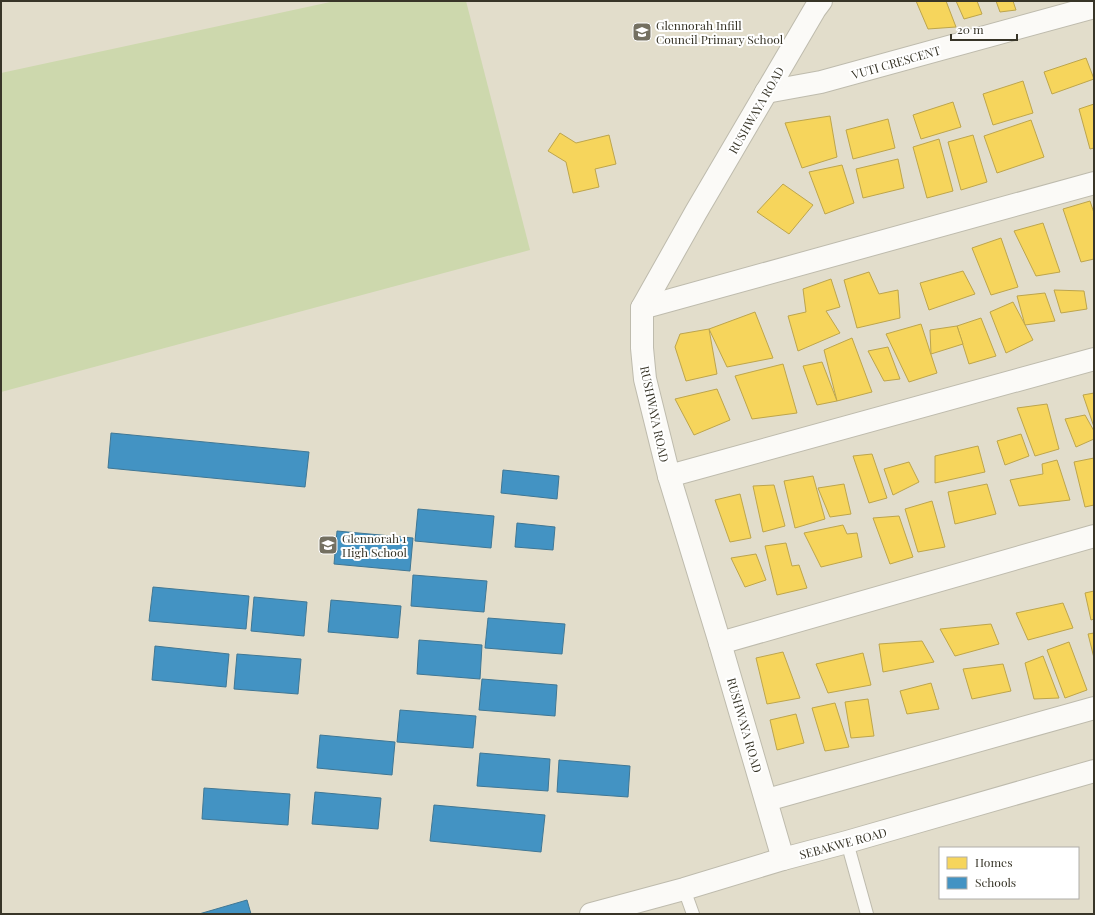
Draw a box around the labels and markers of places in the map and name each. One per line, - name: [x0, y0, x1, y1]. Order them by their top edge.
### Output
- place label: Glennorah Infill Council Primary School: [656, 17, 784, 47]
- school or university icon: Glennorah Infill Council Primary School: [631, 21, 653, 43]
- place label: Glennorah 1 High School: [342, 530, 407, 560]
- school or university icon: Glennorah 1 High School: [317, 534, 339, 556]

